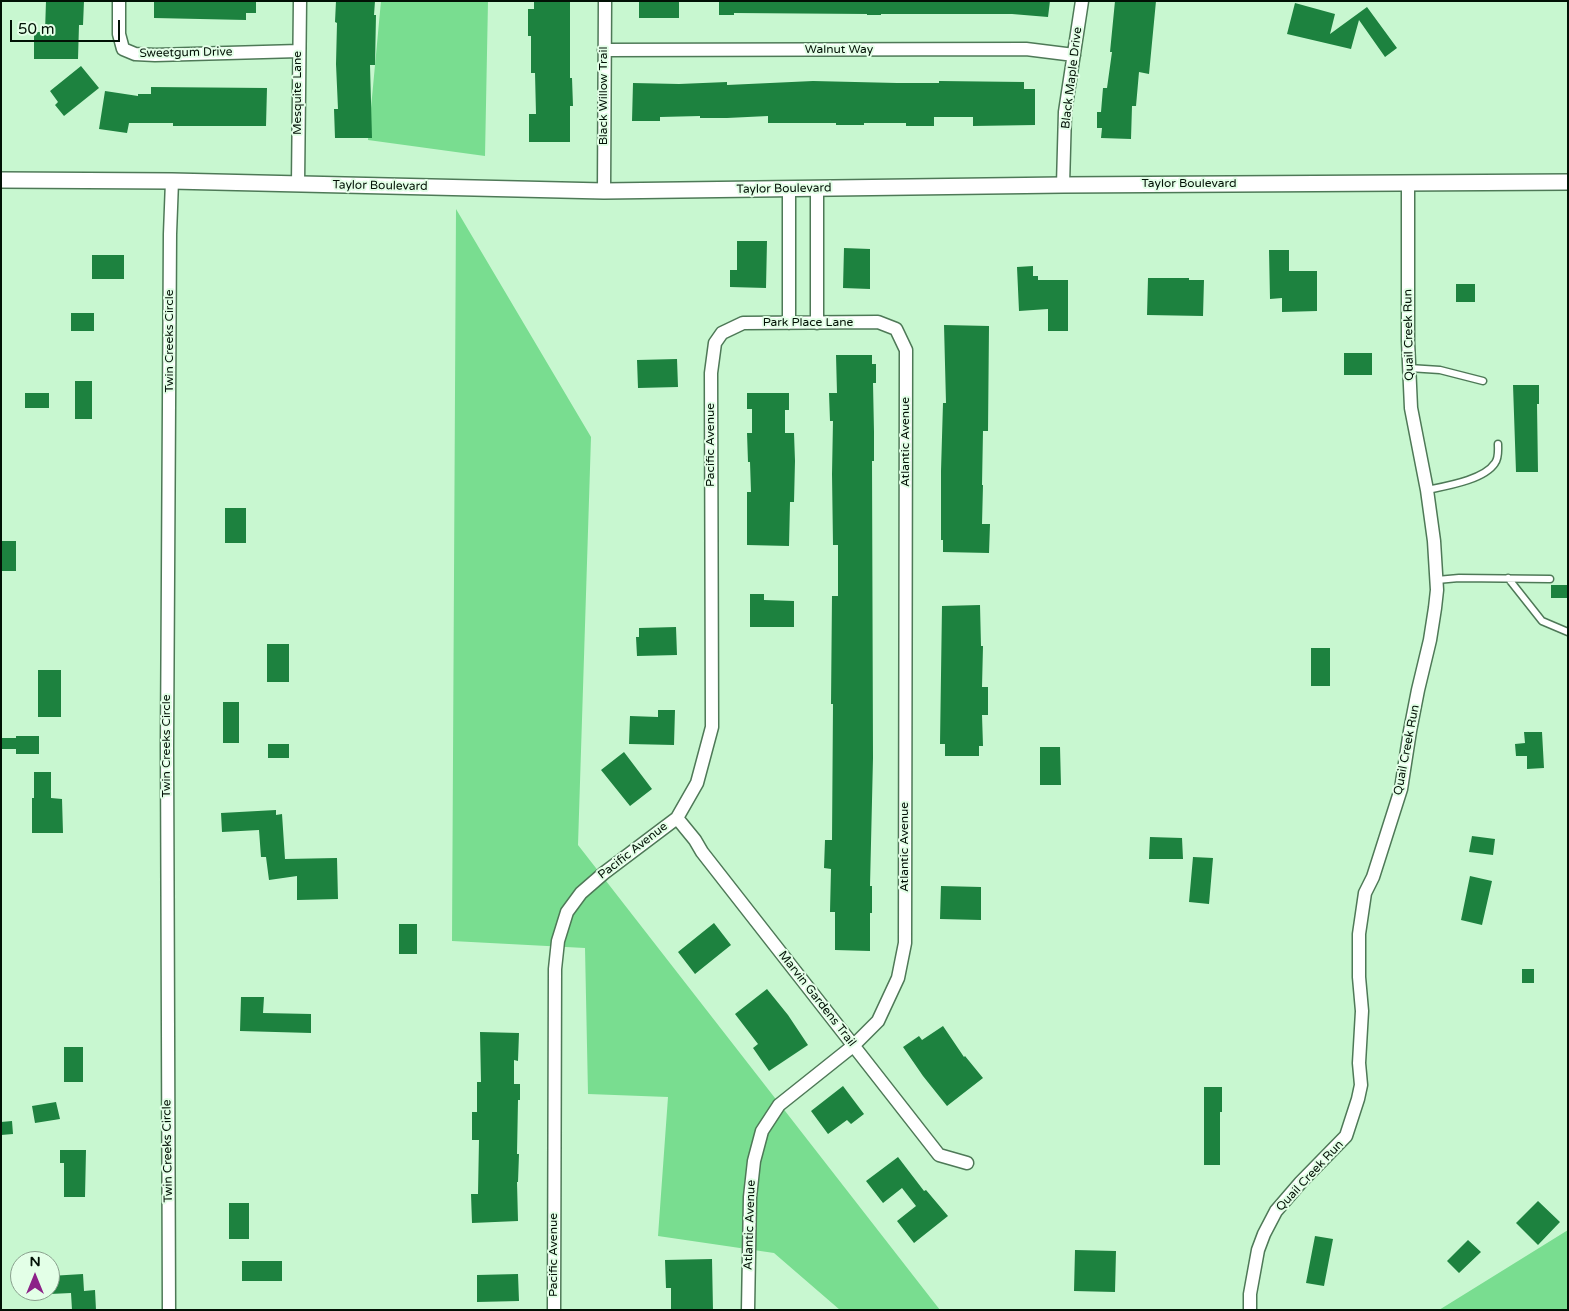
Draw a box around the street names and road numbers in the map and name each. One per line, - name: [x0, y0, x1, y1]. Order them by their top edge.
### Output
- street label: Black Maple Drive: [1059, 26, 1085, 130]
- street label: Walnut Way: [805, 43, 873, 57]
- street label: Sweetgum Drive: [139, 45, 233, 61]
- street label: Black Willow Trail: [597, 47, 611, 145]
- street label: Mesquite Lane: [291, 51, 305, 135]
- street label: Taylor Boulevard: [1141, 177, 1237, 191]
- street label: Taylor Boulevard: [332, 178, 428, 194]
- street label: Taylor Boulevard: [736, 181, 832, 197]
- street label: Quail Creek Run: [1401, 289, 1417, 381]
- street label: Twin Creeks Circle: [163, 290, 177, 392]
- street label: Park Place Lane: [763, 316, 853, 330]
- street label: Atlantic Avenue: [899, 397, 913, 487]
- street label: Pacific Avenue: [704, 403, 718, 487]
- street label: Twin Creeks Circle: [160, 695, 174, 797]
- street label: Quail Creek Run: [1391, 704, 1423, 796]
- street label: Atlantic Avenue: [898, 802, 912, 892]
- street label: Pacific Avenue: [595, 819, 671, 883]
- street label: Marvin Gardens Trail: [775, 948, 859, 1050]
- street label: Twin Creeks Circle: [160, 1099, 176, 1203]
- street label: Quail Creek Run: [1273, 1137, 1347, 1215]
- street label: Atlantic Avenue: [741, 1180, 759, 1270]
- street label: Pacific Avenue: [547, 1213, 561, 1297]

